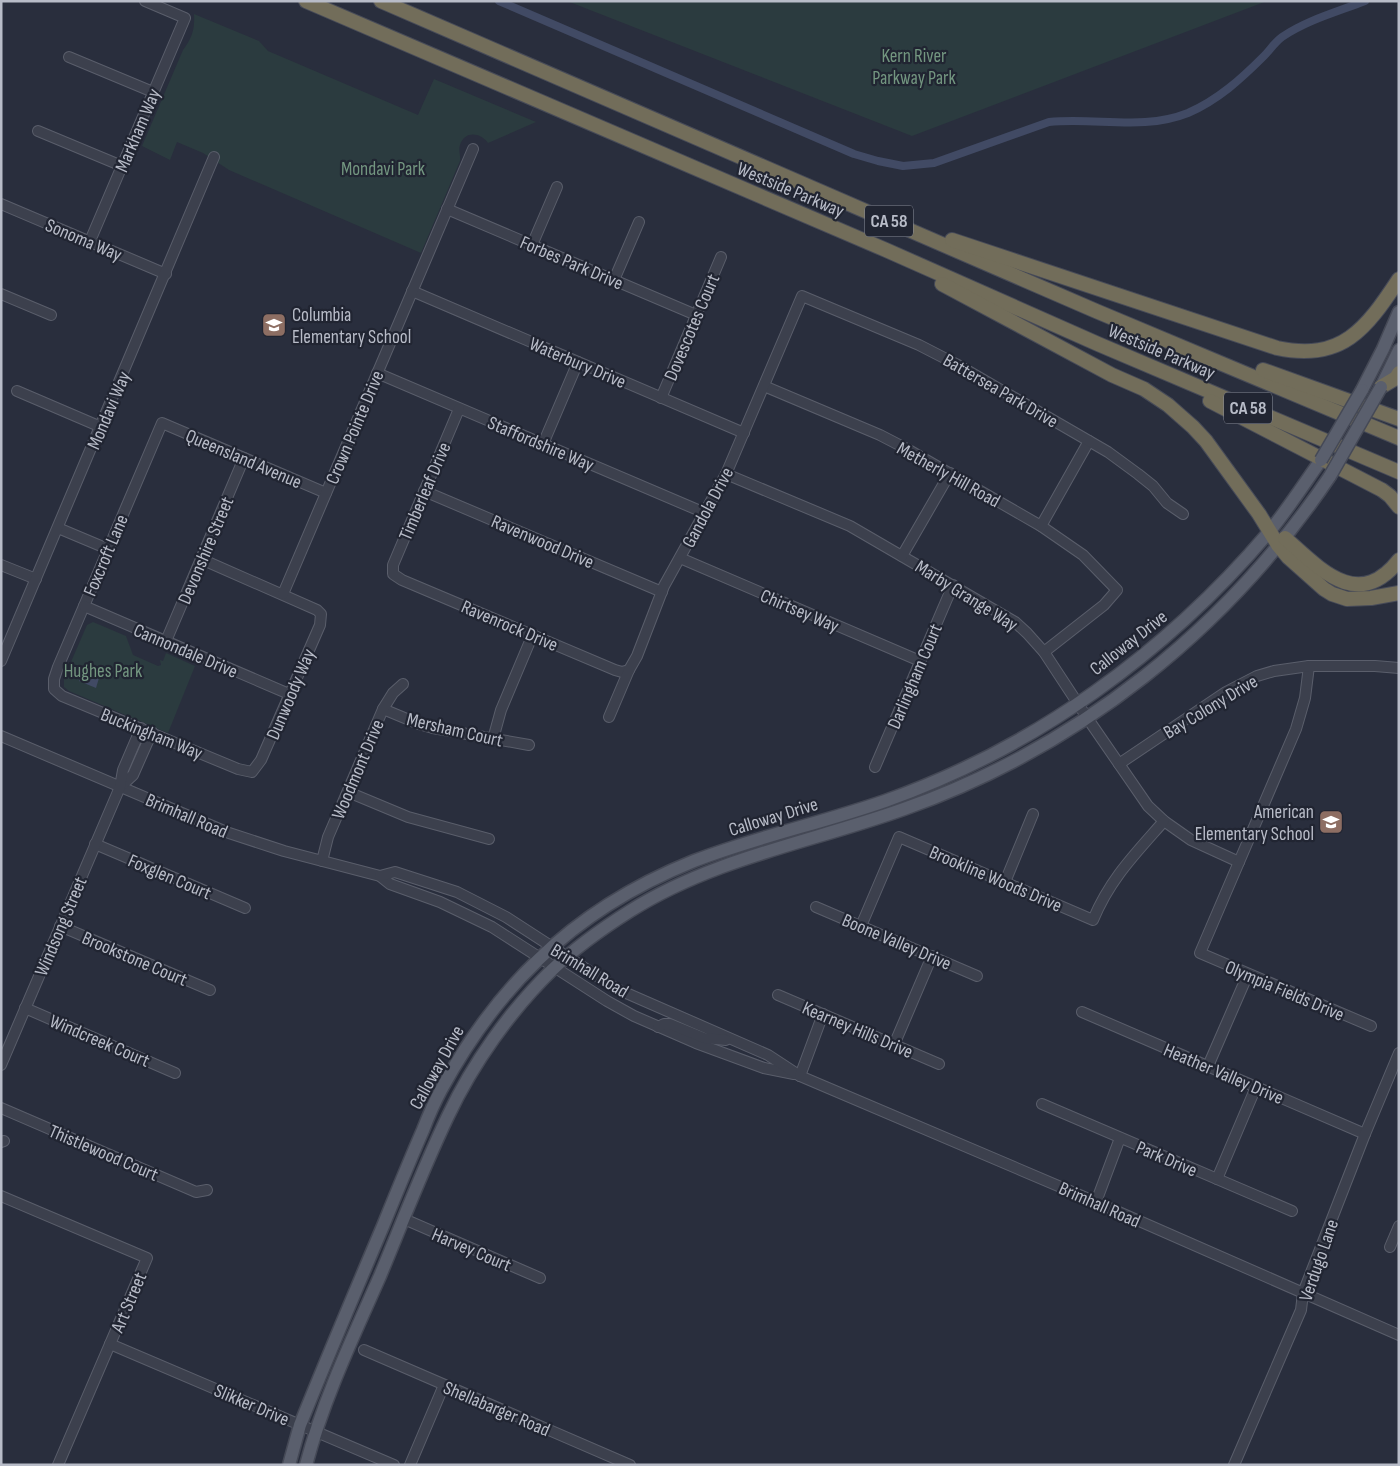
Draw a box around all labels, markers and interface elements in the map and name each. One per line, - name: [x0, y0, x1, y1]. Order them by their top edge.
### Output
- park label: Kern River Parkway Park: [872, 45, 957, 90]
- street label: Markham Way: [111, 85, 166, 176]
- park label: Mondavi Park: [341, 158, 426, 181]
- street label: Westside Parkway: [734, 158, 848, 223]
- road number: CA 58: [865, 206, 913, 237]
- street label: Sonoma Way: [42, 214, 126, 267]
- street label: Forbes Park Drive: [516, 231, 626, 295]
- street label: Dovescotes Court: [660, 271, 725, 384]
- place label: Columbia Elementary School: [292, 304, 411, 349]
- school or university icon: Columbia Elementary School: [261, 312, 287, 338]
- street label: Westside Parkway: [1105, 320, 1219, 385]
- street label: Waterbury Drive: [526, 333, 629, 394]
- street label: Battersea Park Drive: [939, 349, 1062, 433]
- street label: Mondavi Way: [83, 367, 136, 453]
- street label: Crown Pointe Drive: [321, 367, 390, 488]
- road number: CA 58: [1224, 392, 1272, 423]
- street label: Staffordshire Way: [484, 412, 598, 477]
- street label: Queensland Avenue: [182, 425, 305, 494]
- street label: Metherly Hill Road: [893, 437, 1004, 513]
- street label: Timberleaf Drive: [394, 439, 456, 544]
- street label: Gandola Drive: [678, 464, 739, 552]
- street label: Devonshire Street: [173, 493, 239, 608]
- street label: Ravenwood Drive: [488, 510, 597, 574]
- street label: Foxcroft Lane: [79, 511, 134, 600]
- street label: Marby Grange Way: [911, 556, 1022, 637]
- street label: Chirtsey Way: [757, 585, 843, 638]
- street label: Ravenrock Drive: [458, 596, 561, 657]
- street label: Calloway Drive: [1086, 606, 1172, 681]
- street label: Cannondale Drive: [130, 619, 241, 684]
- street label: Darlingham Court: [883, 620, 948, 733]
- street label: Dunwoody Way: [262, 645, 321, 743]
- park label: Hughes Park: [64, 660, 143, 683]
- street label: Bay Colony Drive: [1159, 670, 1262, 744]
- street label: Buckingham Way: [97, 704, 206, 765]
- street label: Mersham Court: [404, 708, 505, 753]
- street label: Woodmont Drive: [327, 716, 390, 823]
- street label: Brimhall Road: [142, 789, 231, 844]
- street label: Calloway Drive: [726, 793, 821, 842]
- place label: American Elementary School: [1195, 801, 1314, 846]
- school or university icon: American Elementary School: [1318, 809, 1344, 835]
- street label: Brookline Woods Drive: [926, 841, 1065, 918]
- street label: Foxglen Court: [124, 850, 215, 905]
- street label: Windsong Street: [30, 873, 93, 980]
- street label: Boone Valley Drive: [838, 909, 954, 976]
- street label: Brookstone Court: [78, 927, 191, 992]
- street label: Brimhall Road: [546, 939, 632, 1004]
- street label: Olympia Fields Drive: [1221, 956, 1348, 1027]
- street label: Kearney Hills Drive: [799, 997, 916, 1064]
- street label: Windcreek Court: [46, 1010, 153, 1073]
- street label: Calloway Drive: [405, 1022, 470, 1114]
- street label: Heather Valley Drive: [1160, 1039, 1287, 1110]
- street label: Thistlewood Court: [45, 1120, 162, 1187]
- street label: Park Drive: [1132, 1136, 1200, 1182]
- street label: Brimhall Road: [1055, 1177, 1144, 1234]
- street label: Verdugo Lane: [1295, 1216, 1344, 1304]
- street label: Harvey Court: [428, 1223, 515, 1277]
- street label: Art Street: [106, 1269, 152, 1337]
- street label: Shellabarger Road: [440, 1377, 553, 1442]
- street label: Slikker Drive: [211, 1379, 292, 1431]

